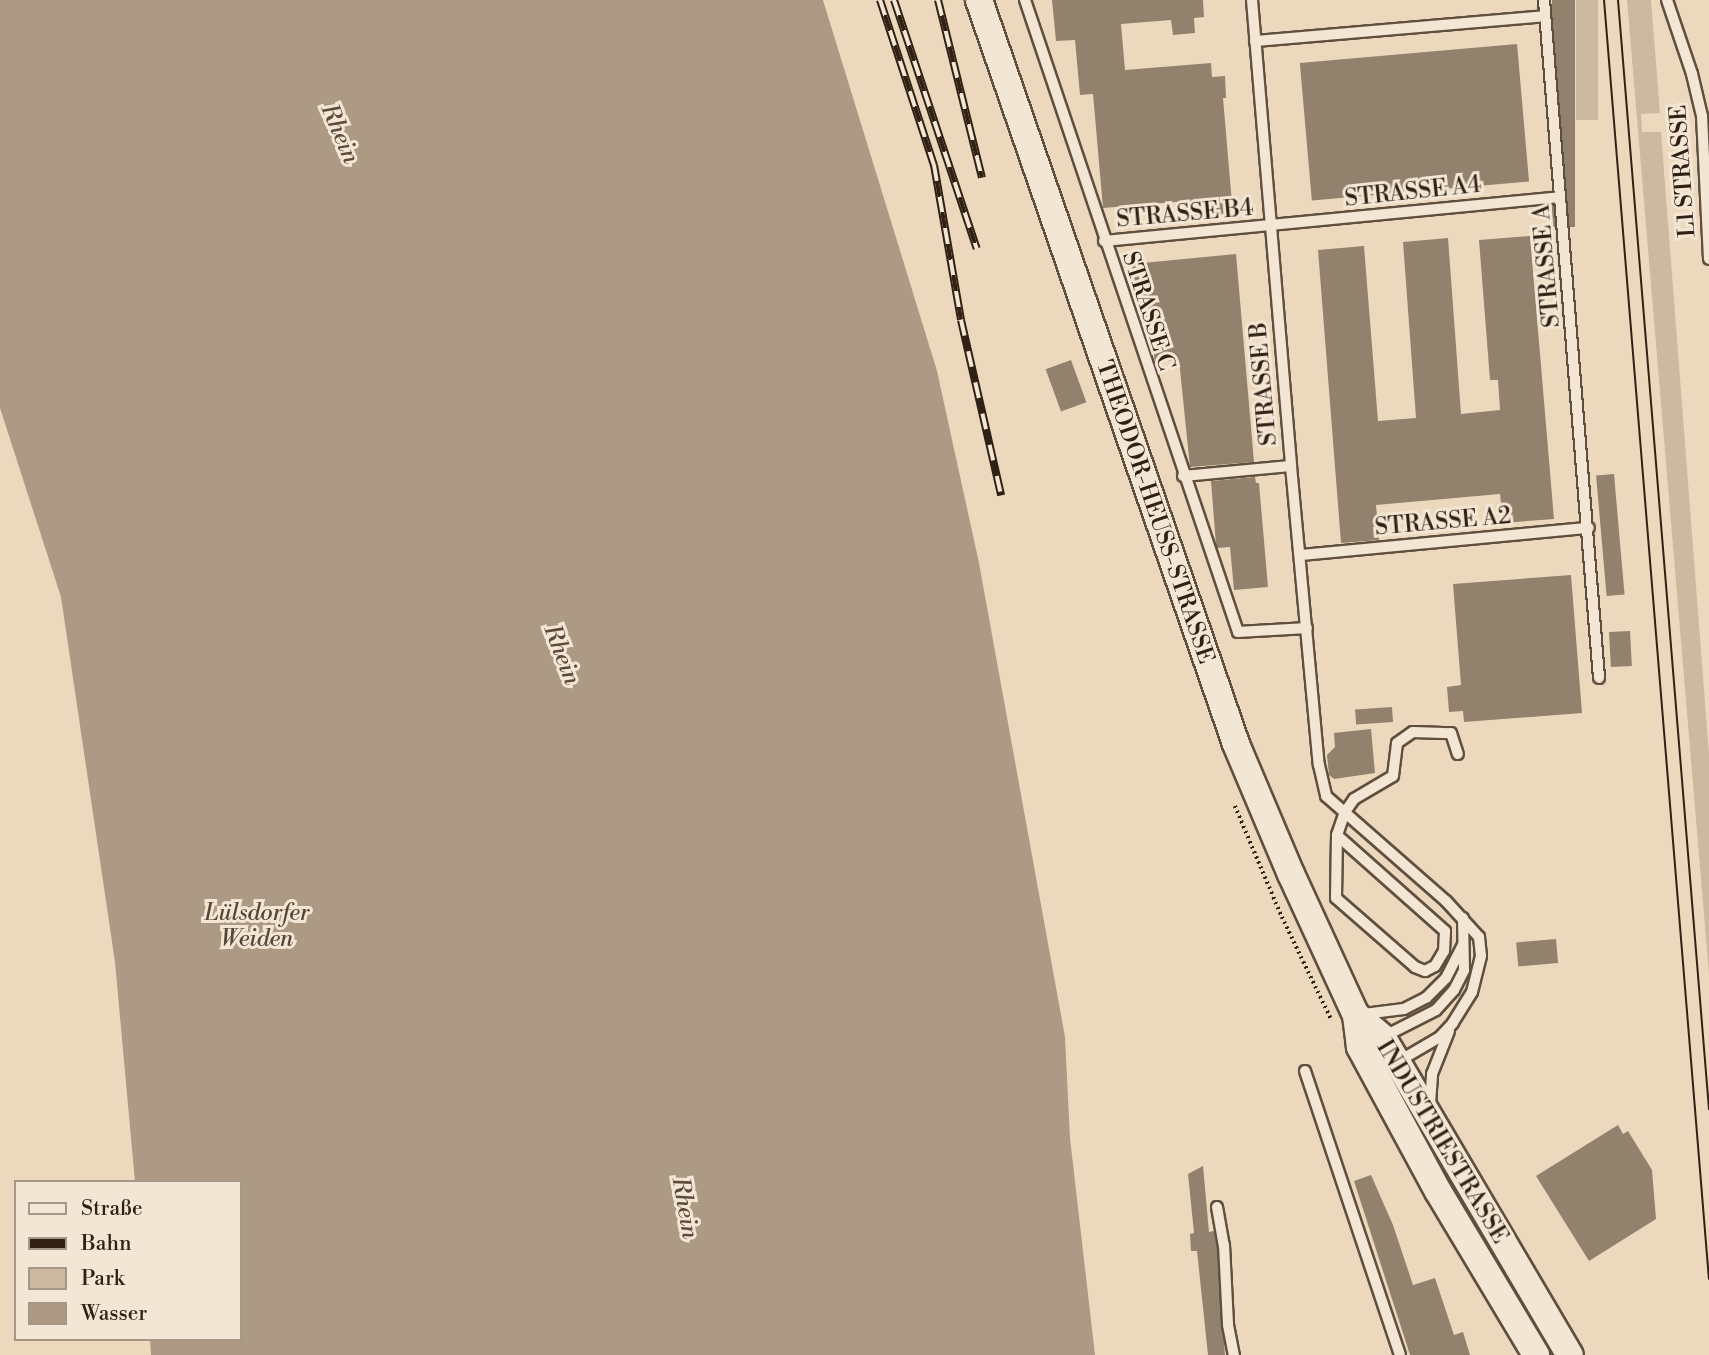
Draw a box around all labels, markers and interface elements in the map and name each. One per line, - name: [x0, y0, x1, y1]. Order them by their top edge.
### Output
- water label: Rhein: [314, 100, 364, 168]
- street label: L1 STRASSE: [1665, 104, 1701, 238]
- street label: STRASSE A4: [1343, 171, 1483, 213]
- street label: STRASSE B4: [1115, 194, 1255, 234]
- street label: STRASSE A: [1528, 203, 1566, 329]
- street label: STRASSE C: [1116, 248, 1180, 374]
- street label: STRASSE B: [1245, 321, 1283, 447]
- street label: THEODOR-HEUSS-STRASSE: [1090, 357, 1220, 667]
- street label: STRASSE A2: [1374, 502, 1512, 542]
- water label: Rhein: [536, 621, 586, 689]
- park label: Lülsdorfer Weiden: [204, 899, 310, 953]
- street label: INDUSTRIESTRASSE: [1370, 1035, 1514, 1249]
- water label: Rhein: [664, 1175, 704, 1241]
- legend: [14, 1180, 242, 1341]
- text: Straße: [81, 1196, 143, 1222]
- text: Bahn: [81, 1231, 131, 1257]
- text: Park: [81, 1266, 125, 1292]
- text: Wasser: [81, 1301, 147, 1327]

